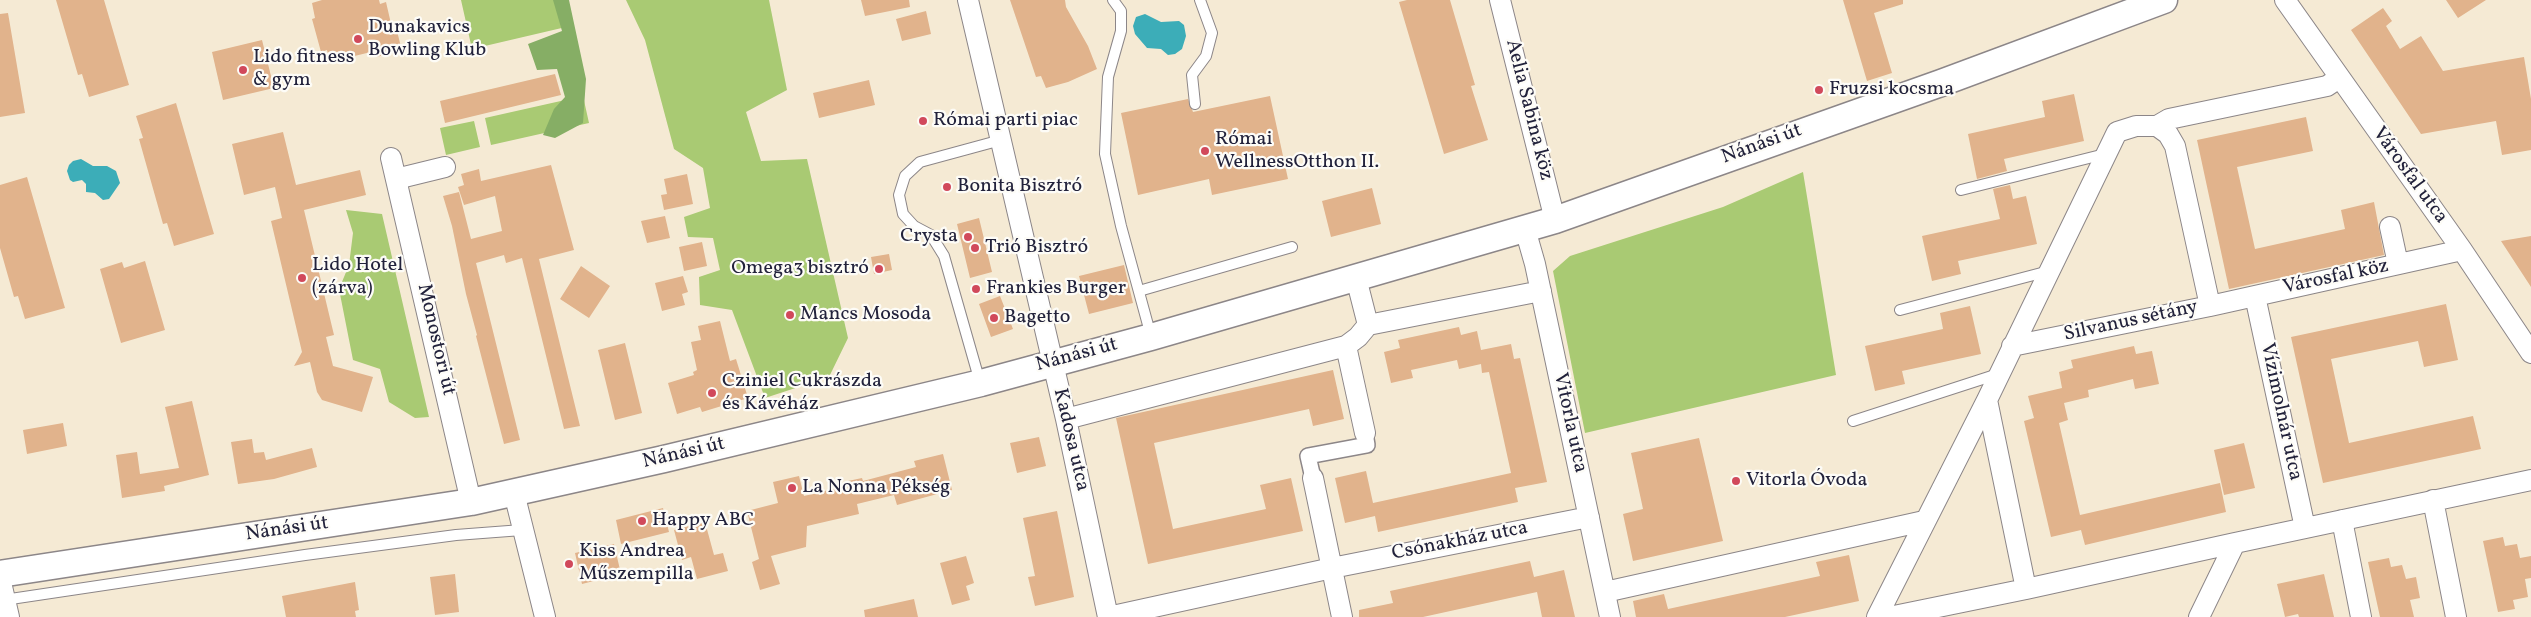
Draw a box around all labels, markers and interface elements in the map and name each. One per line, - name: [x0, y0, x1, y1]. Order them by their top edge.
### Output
- place label: Dunakavics Bowling Klub: [368, 16, 486, 63]
- marker: Dunakavics Bowling Klub: [352, 33, 364, 45]
- street label: Aelia Sabina köz: [1499, 37, 1557, 183]
- place label: Lido fitness & gym: [253, 46, 354, 93]
- marker: Lido fitness & gym: [237, 64, 249, 76]
- place label: Fruzsi kocsma: [1829, 78, 1954, 102]
- marker: Fruzsi kocsma: [1813, 84, 1825, 96]
- place label: Római parti piac: [933, 109, 1078, 133]
- marker: Római parti piac: [917, 115, 929, 127]
- street label: Nánási út: [1719, 119, 1805, 171]
- street label: Városfal utca: [2366, 123, 2452, 229]
- place label: Római WellnessOtthon II.: [1215, 128, 1379, 175]
- marker: Római WellnessOtthon II.: [1199, 145, 1211, 157]
- place label: Bonita Bisztró: [957, 175, 1082, 199]
- marker: Bonita Bisztró: [941, 181, 953, 193]
- place label: Crysta: [900, 225, 958, 249]
- marker: Crysta: [962, 231, 974, 243]
- place label: Trió Bisztró: [985, 236, 1088, 260]
- marker: Trió Bisztró: [969, 242, 981, 254]
- place label: Lido Hotel (zárva): [312, 254, 403, 301]
- street label: Városfal köz: [2281, 255, 2391, 301]
- place label: Omega3 bisztró: [731, 257, 869, 281]
- marker: Omega3 bisztró: [873, 263, 885, 275]
- marker: Lido Hotel (zárva): [296, 272, 308, 284]
- place label: Frankies Burger: [986, 277, 1126, 301]
- street label: Monostori út: [410, 282, 460, 398]
- marker: Frankies Burger: [970, 283, 982, 295]
- street label: Silvanus sétány: [2062, 296, 2200, 348]
- place label: Mancs Mosoda: [800, 303, 931, 327]
- place label: Bagetto: [1004, 306, 1070, 330]
- marker: Mancs Mosoda: [784, 309, 796, 321]
- marker: Bagetto: [988, 312, 1000, 324]
- street label: Nánási út: [1034, 334, 1120, 378]
- street label: Vízimolnár utca: [2254, 341, 2306, 483]
- place label: Cziniel Cukrászda és Kávéház: [722, 370, 882, 417]
- street label: Vitorla utca: [1547, 371, 1591, 475]
- street label: Kadosa utca: [1047, 386, 1093, 494]
- marker: Cziniel Cukrászda és Kávéház: [706, 387, 718, 399]
- street label: Nánási út: [641, 433, 727, 475]
- place label: Vitorla Óvoda: [1746, 469, 1867, 493]
- marker: Vitorla Óvoda: [1730, 475, 1742, 487]
- place label: La Nonna Pékség: [802, 476, 950, 500]
- marker: La Nonna Pékség: [786, 482, 798, 494]
- place label: Happy ABC: [652, 509, 754, 533]
- street label: Nánási út: [244, 512, 330, 548]
- marker: Happy ABC: [636, 515, 648, 527]
- street label: Csónakház utca: [1390, 517, 1530, 567]
- place label: Kiss Andrea Műszempilla: [579, 540, 694, 587]
- marker: Kiss Andrea Műszempilla: [563, 558, 575, 570]

